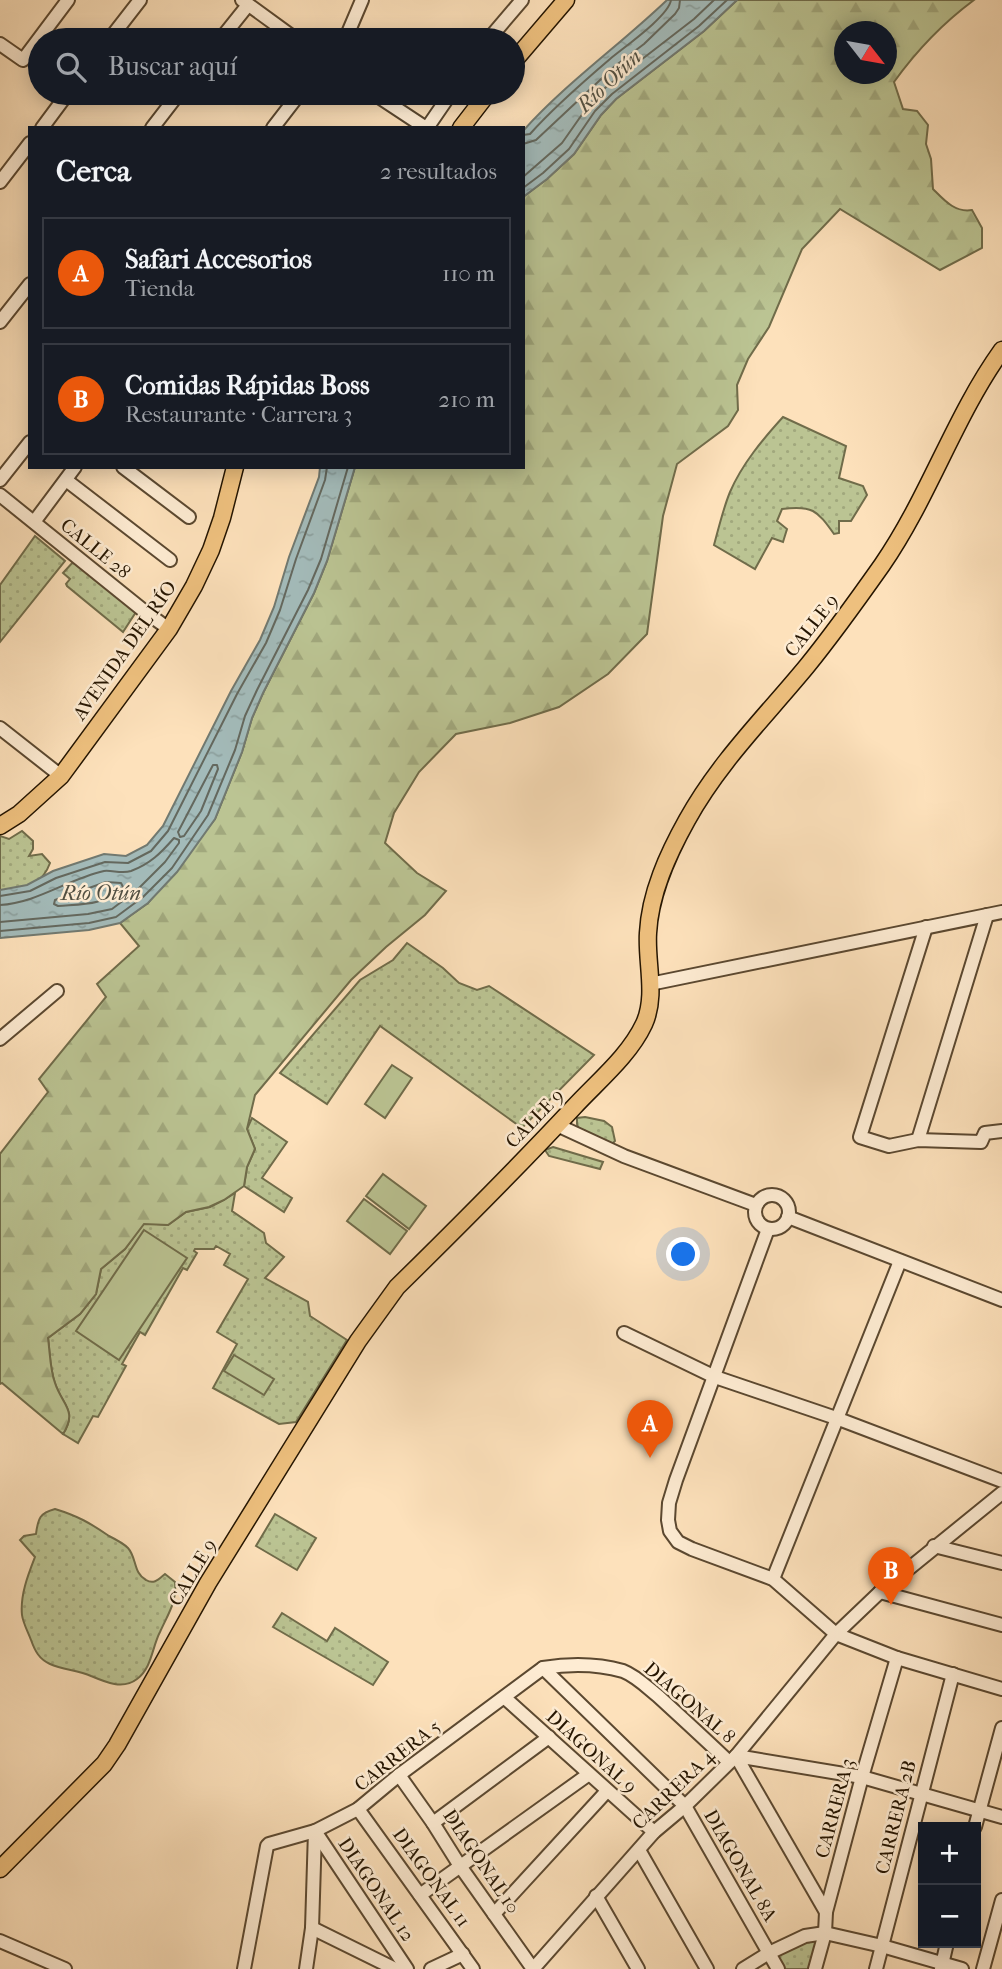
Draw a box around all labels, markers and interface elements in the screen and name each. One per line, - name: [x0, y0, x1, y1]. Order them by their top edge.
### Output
- north arrow: [834, 21, 897, 84]
- search box: [28, 28, 525, 105]
- water label: Río Otún: [570, 44, 646, 119]
- icon: search: [52, 48, 90, 86]
- text: Buscar aquí: [108, 51, 237, 82]
- text: Cerca: [56, 154, 131, 189]
- text: 2 resultados: [380, 158, 497, 185]
- text: Safari Accesorios: [125, 244, 312, 275]
- text: A: [74, 260, 88, 287]
- text: 110 m: [442, 260, 495, 287]
- text: Tienda: [125, 275, 194, 302]
- text: Comidas Rápidas Boss: [125, 370, 369, 401]
- text: B: [74, 386, 88, 413]
- text: 210 m: [438, 386, 495, 413]
- text: Restaurante · Carrera 3: [125, 401, 352, 428]
- street label: CALLE 28: [56, 514, 135, 583]
- street label: AVENIDA DEL RÍO: [68, 577, 181, 725]
- street label: CALLE 9: [780, 590, 843, 661]
- water label: Río Otún: [59, 881, 141, 905]
- street label: CALLE 9: [501, 1085, 568, 1153]
- your location: [666, 1237, 700, 1271]
- pin: A: [627, 1400, 673, 1458]
- street label: CALLE 9: [164, 1535, 221, 1610]
- pin: B: [868, 1547, 914, 1605]
- street label: DIAGONAL 8: [639, 1657, 739, 1748]
- street label: DIAGONAL 9: [542, 1706, 641, 1798]
- street label: CARRERA 5: [350, 1716, 445, 1796]
- street label: CARRERA 4: [628, 1745, 720, 1834]
- street label: CARRERA 3: [811, 1756, 859, 1860]
- street label: CARRERA 2B: [871, 1758, 921, 1876]
- street label: DIAGONAL 10: [438, 1805, 524, 1918]
- street label: DIAGONAL 8A: [699, 1806, 781, 1926]
- map controls: [918, 1822, 981, 1948]
- button: +: [918, 1822, 981, 1885]
- street label: DIAGONAL 11: [388, 1824, 475, 1931]
- street label: DIAGONAL 12: [333, 1834, 419, 1946]
- button: −: [918, 1885, 981, 1948]

